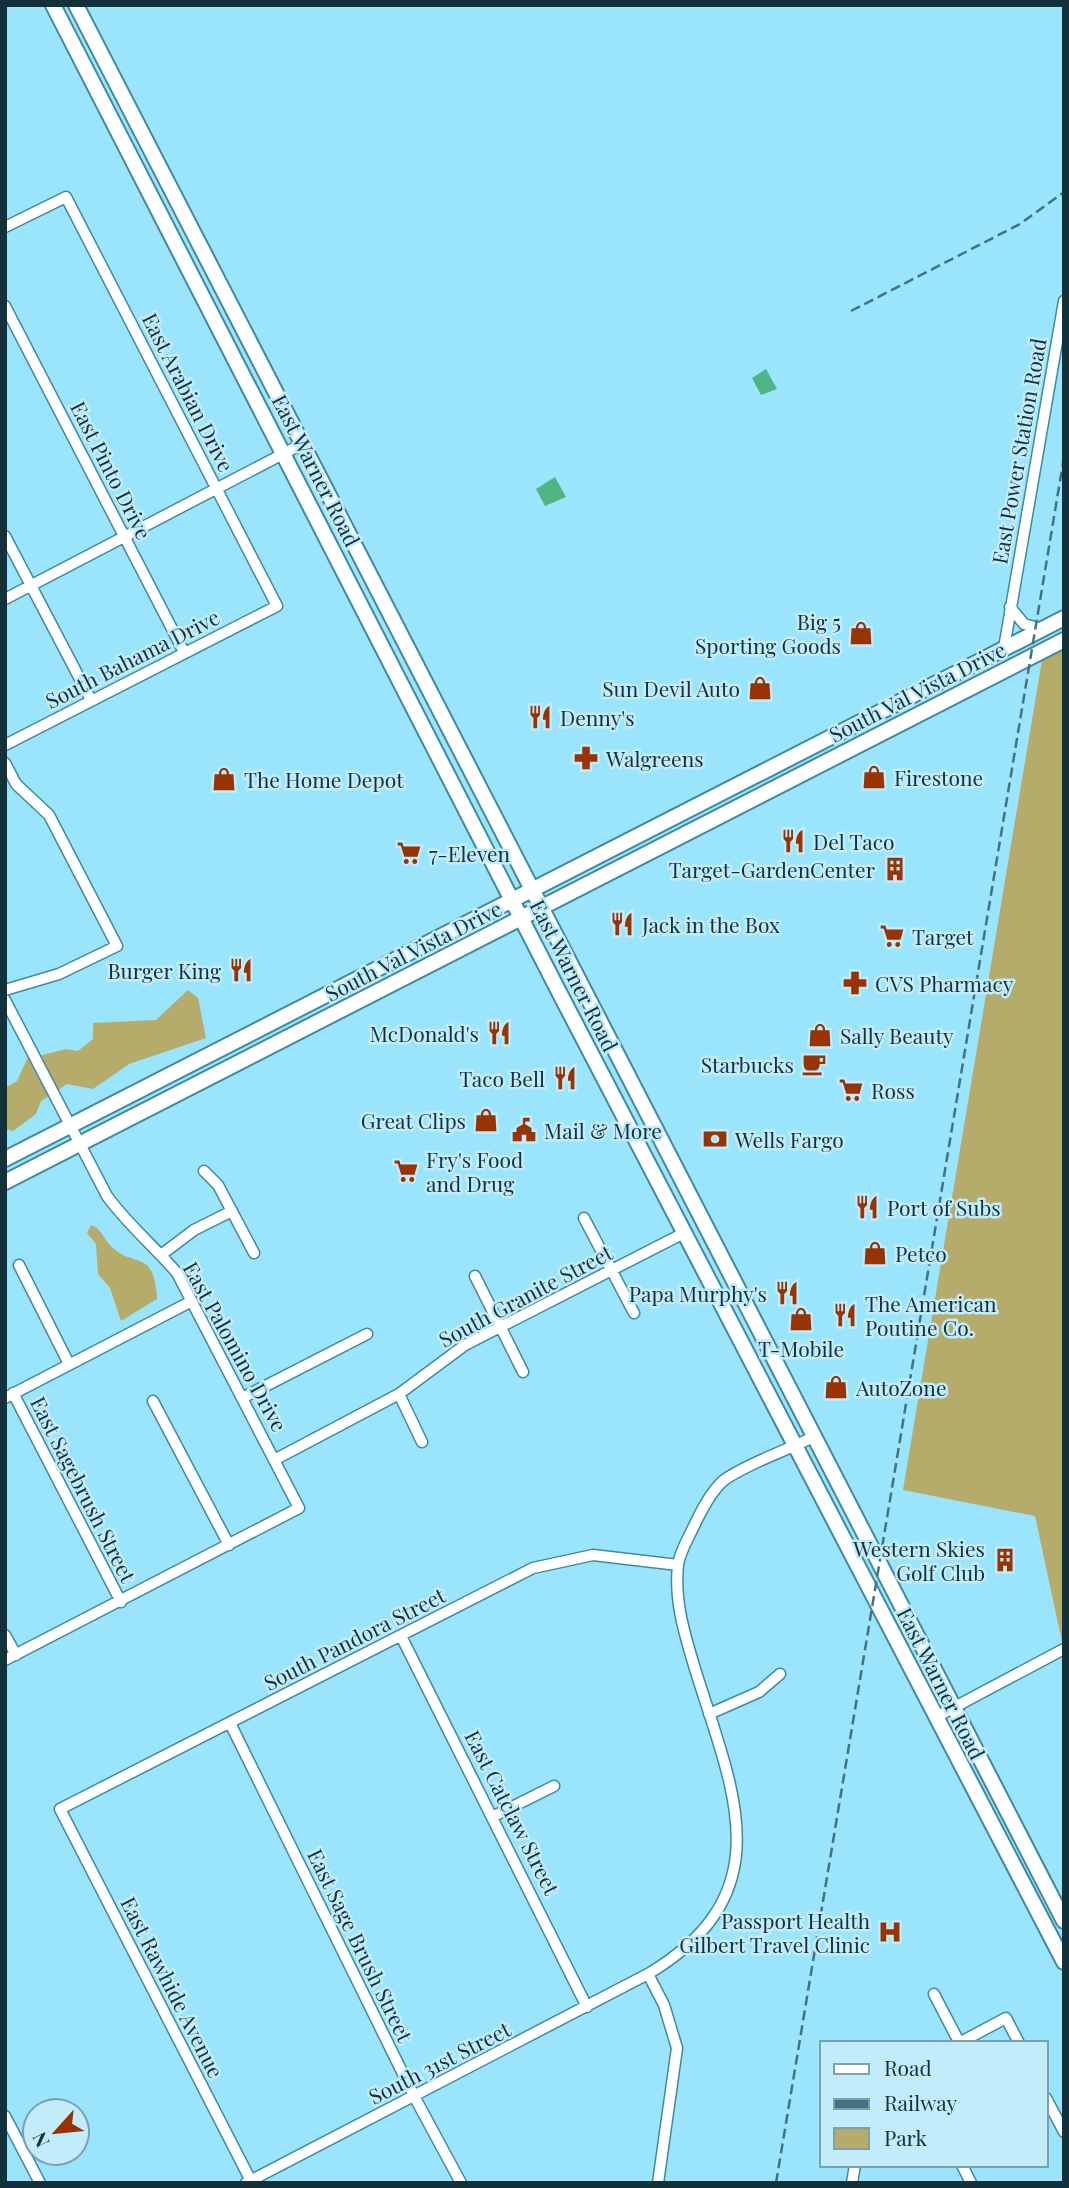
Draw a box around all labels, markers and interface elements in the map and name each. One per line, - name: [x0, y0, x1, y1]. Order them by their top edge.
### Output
- street label: East Arabian Drive: [137, 308, 241, 476]
- street label: East Power Station Road: [984, 336, 1052, 566]
- street label: East Warner Road: [267, 389, 367, 551]
- street label: East Pinto Drive: [65, 396, 159, 544]
- street label: South Bahama Drive: [40, 602, 224, 714]
- place label: Big 5 Sporting Goods: [695, 607, 841, 659]
- shop icon: Big 5 Sporting Goods: [847, 619, 875, 647]
- street label: South Val Vista Drive: [824, 634, 1010, 748]
- place label: Sun Devil Auto: [602, 674, 740, 702]
- shop icon: Sun Devil Auto: [746, 674, 774, 702]
- restaurant icon: Denny's: [526, 703, 554, 731]
- place label: Denny's: [560, 703, 635, 731]
- pharmacy icon: Walgreens: [572, 744, 600, 772]
- place label: Walgreens: [605, 744, 704, 772]
- shop icon: Firestone: [860, 763, 888, 791]
- place label: Firestone: [894, 763, 983, 791]
- shop icon: The Home Depot: [210, 765, 238, 793]
- place label: The Home Depot: [244, 765, 404, 793]
- restaurant icon: Del Taco: [779, 827, 807, 855]
- place label: Del Taco: [813, 827, 894, 855]
- supermarket icon: 7-Eleven: [395, 839, 423, 867]
- place label: 7-Eleven: [429, 839, 511, 867]
- place label: Target-GardenCenter: [669, 855, 876, 883]
- building icon: Target-GardenCenter: [881, 855, 909, 883]
- street label: South Val Vista Drive: [320, 893, 506, 1007]
- street label: East Warner Road: [525, 894, 625, 1056]
- restaurant icon: Jack in the Box: [608, 910, 636, 938]
- place label: Jack in the Box: [641, 910, 780, 938]
- supermarket icon: Target: [878, 922, 906, 950]
- place label: Target: [912, 922, 974, 950]
- place label: Burger King: [107, 956, 221, 984]
- restaurant icon: Burger King: [227, 956, 255, 984]
- pharmacy icon: CVS Pharmacy: [841, 969, 869, 997]
- place label: CVS Pharmacy: [875, 969, 1014, 997]
- place label: McDonald's: [370, 1019, 479, 1047]
- restaurant icon: McDonald's: [485, 1019, 513, 1047]
- shop icon: Sally Beauty: [806, 1021, 834, 1049]
- place label: Sally Beauty: [840, 1021, 954, 1049]
- place label: Starbucks: [701, 1050, 794, 1078]
- cafe icon: Starbucks: [800, 1050, 828, 1078]
- place label: Taco Bell: [459, 1064, 545, 1092]
- restaurant icon: Taco Bell: [551, 1064, 579, 1092]
- supermarket icon: Ross: [837, 1076, 865, 1104]
- place label: Ross: [871, 1076, 915, 1104]
- place label: Great Clips: [361, 1106, 466, 1134]
- shop icon: Great Clips: [472, 1106, 500, 1134]
- public building icon: Mail & More: [510, 1116, 538, 1144]
- place label: Mail & More: [544, 1116, 662, 1144]
- bank icon: Wells Fargo: [701, 1125, 729, 1153]
- place label: Wells Fargo: [734, 1125, 844, 1153]
- place label: Fry's Food and Drug: [426, 1145, 523, 1197]
- supermarket icon: Fry's Food and Drug: [392, 1157, 420, 1185]
- restaurant icon: Port of Subs: [853, 1193, 881, 1221]
- place label: Port of Subs: [887, 1193, 1001, 1221]
- street label: South Granite Street: [433, 1237, 617, 1353]
- shop icon: Petco: [861, 1239, 889, 1267]
- place label: Petco: [895, 1239, 947, 1267]
- street label: East Palomino Drive: [178, 1256, 294, 1436]
- place label: Papa Murphy's: [629, 1279, 767, 1307]
- restaurant icon: Papa Murphy's: [773, 1279, 801, 1307]
- place label: The American Poutine Co.: [865, 1289, 997, 1341]
- restaurant icon: The American Poutine Co.: [831, 1301, 859, 1329]
- shop icon: T-Mobile: [787, 1305, 815, 1333]
- place label: T-Mobile: [758, 1334, 844, 1362]
- shop icon: AutoZone: [822, 1373, 850, 1401]
- place label: AutoZone: [855, 1373, 947, 1401]
- street label: East Sagebrush Street: [25, 1391, 143, 1587]
- place label: Western Skies Golf Club: [852, 1534, 985, 1586]
- building icon: Western Skies Golf Club: [991, 1546, 1019, 1574]
- street label: South Pandora Street: [259, 1580, 450, 1696]
- street label: East Warner Road: [892, 1602, 992, 1764]
- street label: East Catclaw Street: [459, 1725, 567, 1900]
- street label: East Sage Brush Street: [302, 1844, 420, 2047]
- street label: East Rawhide Avenue: [115, 1892, 231, 2082]
- place label: Passport Health Gilbert Travel Clinic: [679, 1906, 871, 1958]
- hospital icon: Passport Health Gilbert Travel Clinic: [876, 1918, 904, 1946]
- street label: South 31st Street: [363, 2014, 515, 2110]
- legend: [820, 2041, 1048, 2167]
- text: Road: [884, 2053, 932, 2081]
- text: Railway: [884, 2088, 958, 2116]
- north arrow: [21, 2097, 91, 2167]
- text: Park: [884, 2123, 928, 2151]
- text: N: [25, 2128, 55, 2152]

